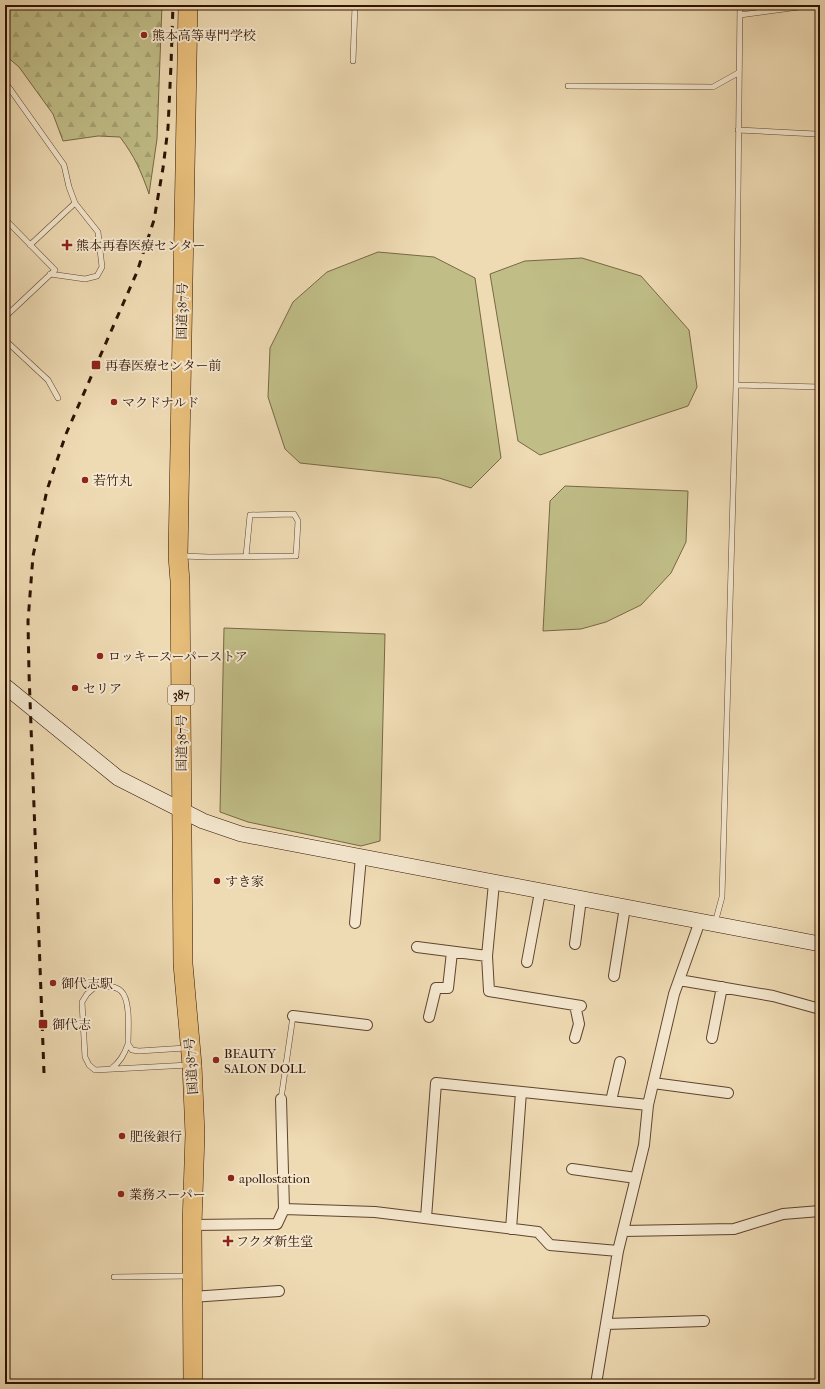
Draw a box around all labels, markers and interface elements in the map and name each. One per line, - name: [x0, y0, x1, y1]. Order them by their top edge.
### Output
- place label: 熊本高等専門学校: [152, 28, 256, 43]
- marker: 熊本高等専門学校: [139, 30, 149, 40]
- place label: 熊本再春医療センター: [76, 238, 205, 253]
- marker: 熊本再春医療センター: [61, 239, 73, 251]
- street label: 国道387号: [174, 282, 190, 340]
- place label: 再春医療センター前: [105, 358, 221, 373]
- marker: 再春医療センター前: [90, 359, 102, 371]
- place label: マクドナルド: [122, 395, 199, 410]
- marker: マクドナルド: [109, 397, 119, 407]
- place label: 若竹丸: [93, 473, 132, 488]
- marker: 若竹丸: [80, 475, 90, 485]
- place label: ロッキースーパーストア: [108, 649, 248, 664]
- marker: ロッキースーパーストア: [95, 651, 105, 661]
- place label: セリア: [83, 681, 122, 696]
- marker: セリア: [70, 683, 80, 693]
- road number: 387: [168, 685, 194, 705]
- street label: 国道387号: [174, 714, 189, 772]
- place label: すき家: [225, 874, 264, 889]
- marker: すき家: [212, 876, 222, 886]
- place label: 御代志駅: [61, 976, 113, 991]
- marker: 御代志駅: [48, 978, 58, 988]
- place label: 御代志: [52, 1017, 91, 1032]
- marker: 御代志: [37, 1018, 49, 1030]
- street label: 国道387号: [182, 1037, 200, 1095]
- place label: BEAUTY SALON DOLL: [224, 1046, 306, 1076]
- marker: BEAUTY SALON DOLL: [211, 1055, 221, 1065]
- place label: 肥後銀行: [130, 1129, 182, 1144]
- marker: 肥後銀行: [117, 1131, 127, 1141]
- place label: apollostation: [239, 1171, 311, 1186]
- marker: apollostation: [226, 1173, 236, 1183]
- place label: 業務スーパー: [129, 1187, 206, 1202]
- marker: 業務スーパー: [116, 1189, 126, 1199]
- place label: フクダ新生堂: [236, 1234, 313, 1249]
- marker: フクダ新生堂: [223, 1236, 233, 1246]

